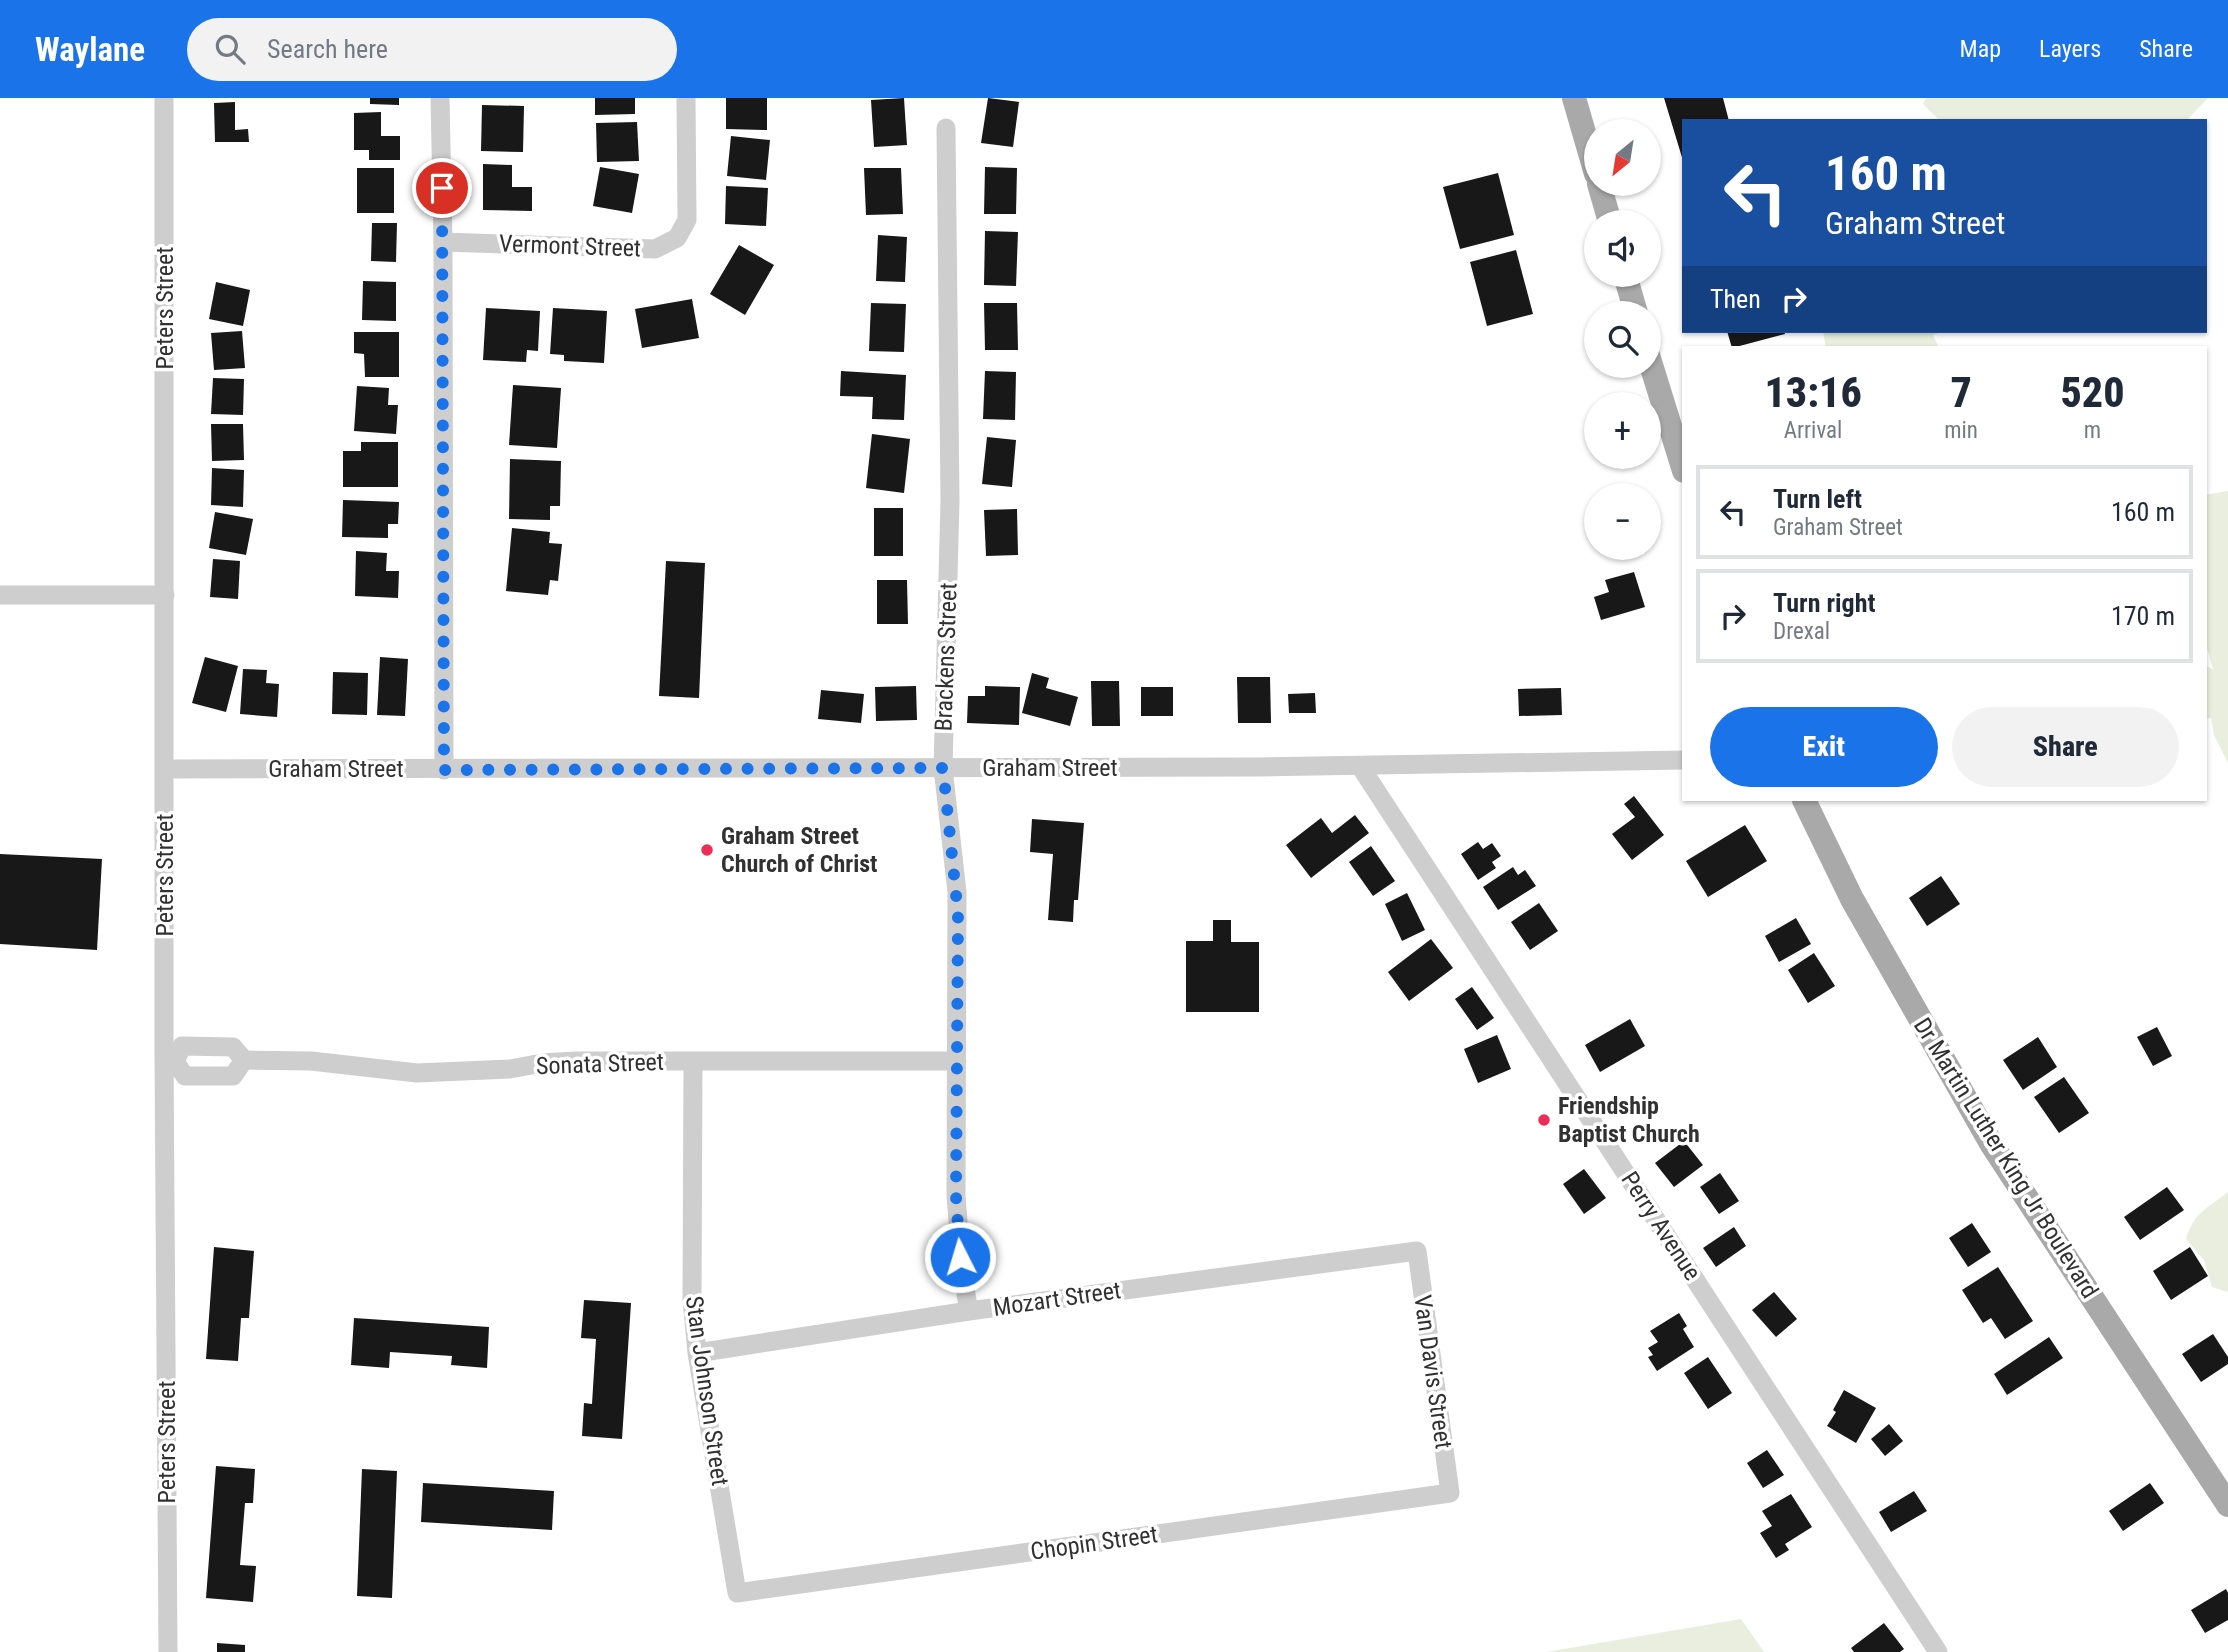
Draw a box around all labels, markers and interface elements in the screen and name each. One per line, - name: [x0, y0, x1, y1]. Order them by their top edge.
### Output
- search box: [187, 18, 677, 81]
- text: Waylane: [35, 30, 145, 69]
- icon: search: [211, 30, 249, 68]
- text: Search here: [267, 34, 388, 64]
- text: Map: [1960, 35, 2001, 63]
- text: Layers: [2039, 35, 2101, 63]
- text: Share: [2139, 35, 2193, 63]
- north arrow: [1584, 119, 1661, 196]
- map controls: [1584, 119, 1661, 560]
- text: 160 m: [1825, 145, 1947, 202]
- icon: left: [1710, 147, 1801, 238]
- pin: [412, 158, 472, 218]
- icon: arrive: [423, 169, 461, 207]
- text: Graham Street: [1825, 204, 2006, 242]
- button: sound: [1584, 210, 1661, 287]
- street label: Vermont Street: [499, 230, 641, 262]
- street label: Peters Street: [151, 247, 179, 369]
- icon: right: [1775, 280, 1813, 318]
- text: Then: [1710, 284, 1761, 314]
- button: search: [1584, 301, 1661, 378]
- text: 13:16: [1764, 368, 1862, 417]
- text: 7: [1950, 368, 1972, 417]
- text: 520: [2060, 368, 2125, 417]
- button: +: [1584, 392, 1661, 469]
- text: Arrival: [1784, 417, 1842, 444]
- text: min: [1944, 417, 1978, 444]
- text: m: [2084, 417, 2101, 444]
- button: −: [1584, 483, 1661, 560]
- text: Turn left: [1773, 484, 1862, 514]
- icon: left: [1714, 493, 1752, 531]
- text: 160 m: [2111, 497, 2175, 527]
- text: Graham Street: [1773, 514, 1903, 541]
- street label: Brackens Street: [929, 582, 963, 732]
- text: Turn right: [1773, 588, 1875, 618]
- icon: right: [1714, 597, 1752, 635]
- text: 170 m: [2111, 601, 2175, 631]
- text: Drexal: [1773, 618, 1830, 645]
- button: Exit: [1710, 707, 1938, 787]
- button: Share: [1952, 707, 2179, 787]
- street label: Graham Street: [982, 754, 1118, 782]
- street label: Graham Street: [268, 755, 404, 783]
- street label: Peters Street: [151, 814, 179, 936]
- place label: Graham Street Church of Christ: [721, 822, 877, 878]
- marker: Graham Street Church of Christ: [699, 842, 715, 858]
- street label: Dr Martin Luther King Jr Boulevard: [1908, 1013, 2104, 1303]
- street label: Sonata Street: [536, 1048, 664, 1080]
- place label: Friendship Baptist Church: [1558, 1092, 1700, 1148]
- marker: Friendship Baptist Church: [1536, 1112, 1552, 1128]
- street label: Perry Avenue: [1616, 1166, 1706, 1286]
- position arrow: [923, 1220, 997, 1294]
- street label: Mozart Street: [991, 1276, 1123, 1322]
- street label: Van Davis Street: [1408, 1293, 1458, 1451]
- street label: Stan Johnson Street: [680, 1294, 734, 1488]
- street label: Peters Street: [153, 1381, 181, 1503]
- street label: Chopin Street: [1029, 1520, 1159, 1566]

